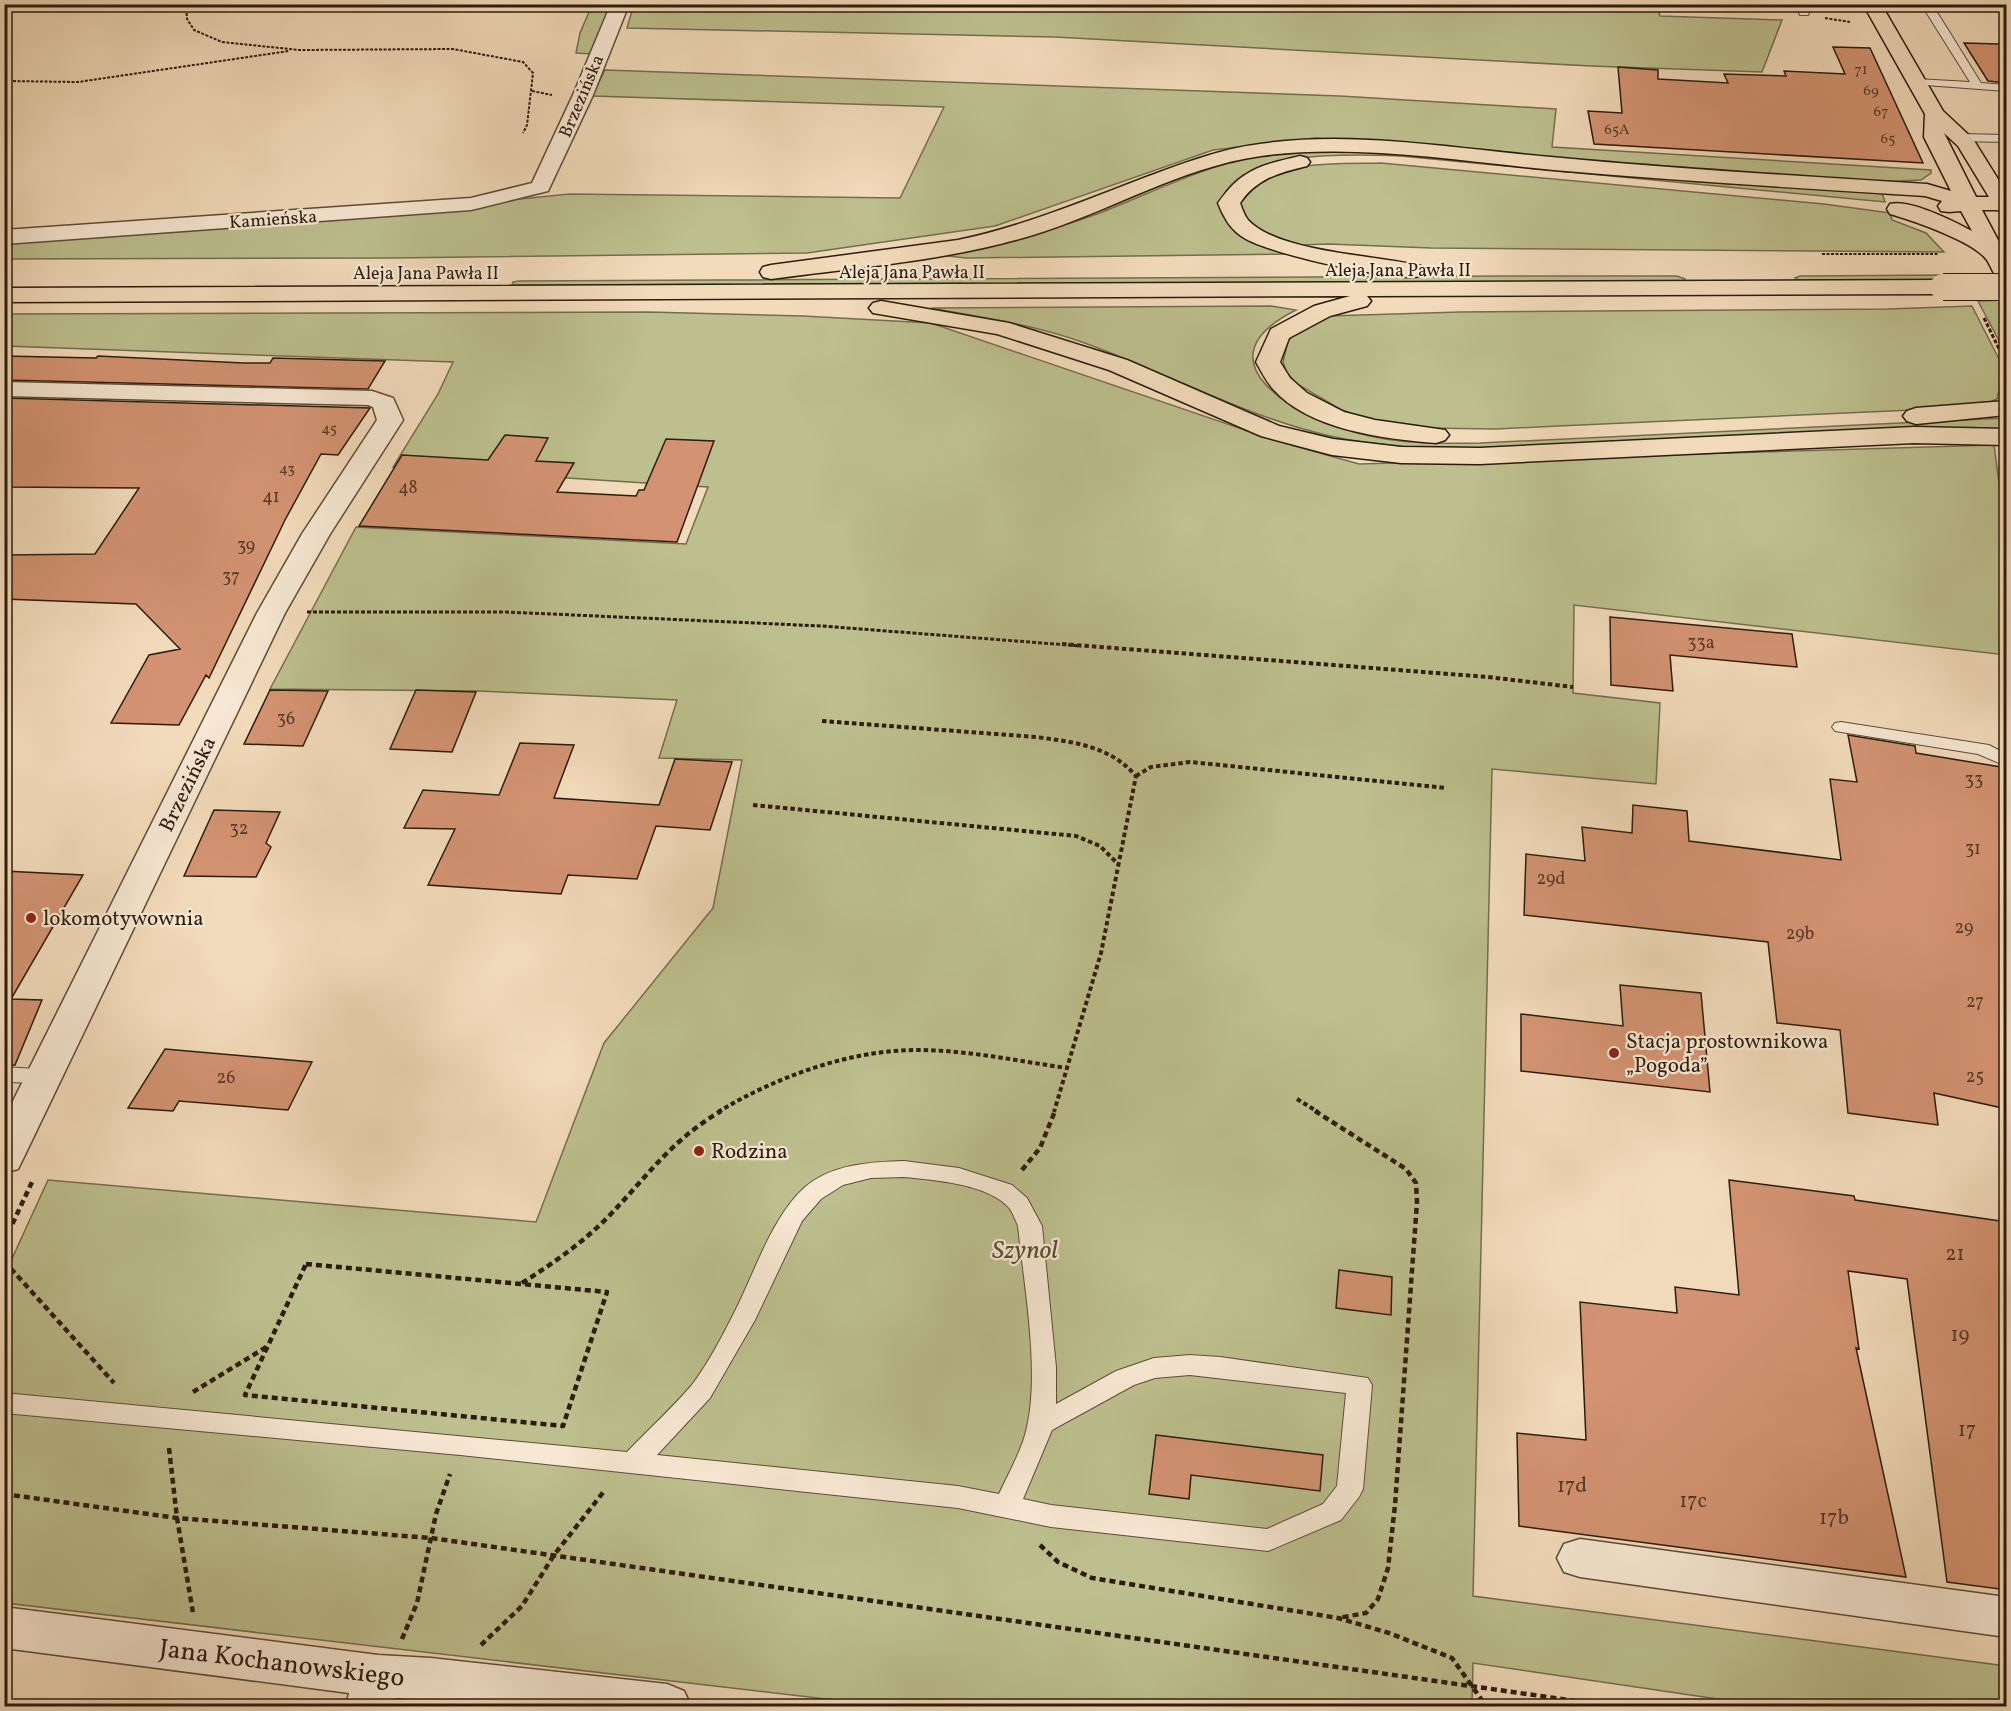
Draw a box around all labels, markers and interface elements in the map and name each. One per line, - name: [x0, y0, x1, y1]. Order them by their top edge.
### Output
- street label: Brzezińska: [554, 51, 611, 142]
- house number: 71: [1854, 60, 1868, 81]
- house number: 69: [1863, 81, 1879, 102]
- house number: 67: [1874, 102, 1888, 123]
- house number: 65A: [1604, 120, 1630, 141]
- house number: 65: [1881, 129, 1895, 150]
- street label: Kamieńska: [228, 205, 318, 236]
- street label: Aleja Jana Pawła II: [1325, 259, 1471, 284]
- street label: Aleja Jana Pawła II: [839, 261, 985, 286]
- street label: Aleja Jana Pawła II: [353, 262, 499, 287]
- house number: 45: [321, 419, 337, 440]
- house number: 43: [279, 459, 295, 480]
- house number: 48: [398, 476, 418, 501]
- house number: 41: [262, 485, 280, 510]
- house number: 39: [237, 534, 255, 559]
- house number: 37: [222, 565, 240, 590]
- house number: 33a: [1687, 631, 1715, 656]
- house number: 36: [277, 707, 295, 732]
- street label: Brzezińska: [153, 732, 224, 837]
- house number: 33: [1965, 768, 1983, 793]
- house number: 32: [230, 817, 248, 842]
- house number: 31: [1965, 837, 1981, 862]
- house number: 29d: [1537, 867, 1565, 892]
- place label: lokomotywownia: [43, 905, 204, 934]
- marker: lokomotywownia: [24, 911, 38, 925]
- house number: 29: [1955, 916, 1973, 941]
- house number: 29b: [1786, 922, 1814, 947]
- house number: 27: [1966, 990, 1984, 1015]
- place label: Stacja prostownikowa „Pogoda”: [1626, 1028, 1828, 1081]
- marker: Stacja prostownikowa „Pogoda”: [1607, 1046, 1621, 1060]
- house number: 25: [1966, 1065, 1984, 1090]
- house number: 26: [217, 1066, 235, 1091]
- place label: Rodzina: [711, 1138, 788, 1167]
- marker: Rodzina: [692, 1144, 706, 1158]
- park label: Szynol: [992, 1233, 1058, 1269]
- house number: 21: [1945, 1240, 1965, 1269]
- house number: 19: [1950, 1321, 1970, 1350]
- house number: 17: [1958, 1416, 1976, 1445]
- house number: 17d: [1557, 1472, 1587, 1501]
- house number: 17c: [1679, 1487, 1707, 1516]
- house number: 17b: [1819, 1504, 1849, 1533]
- street label: Jana Kochanowskiego: [157, 1631, 406, 1697]

